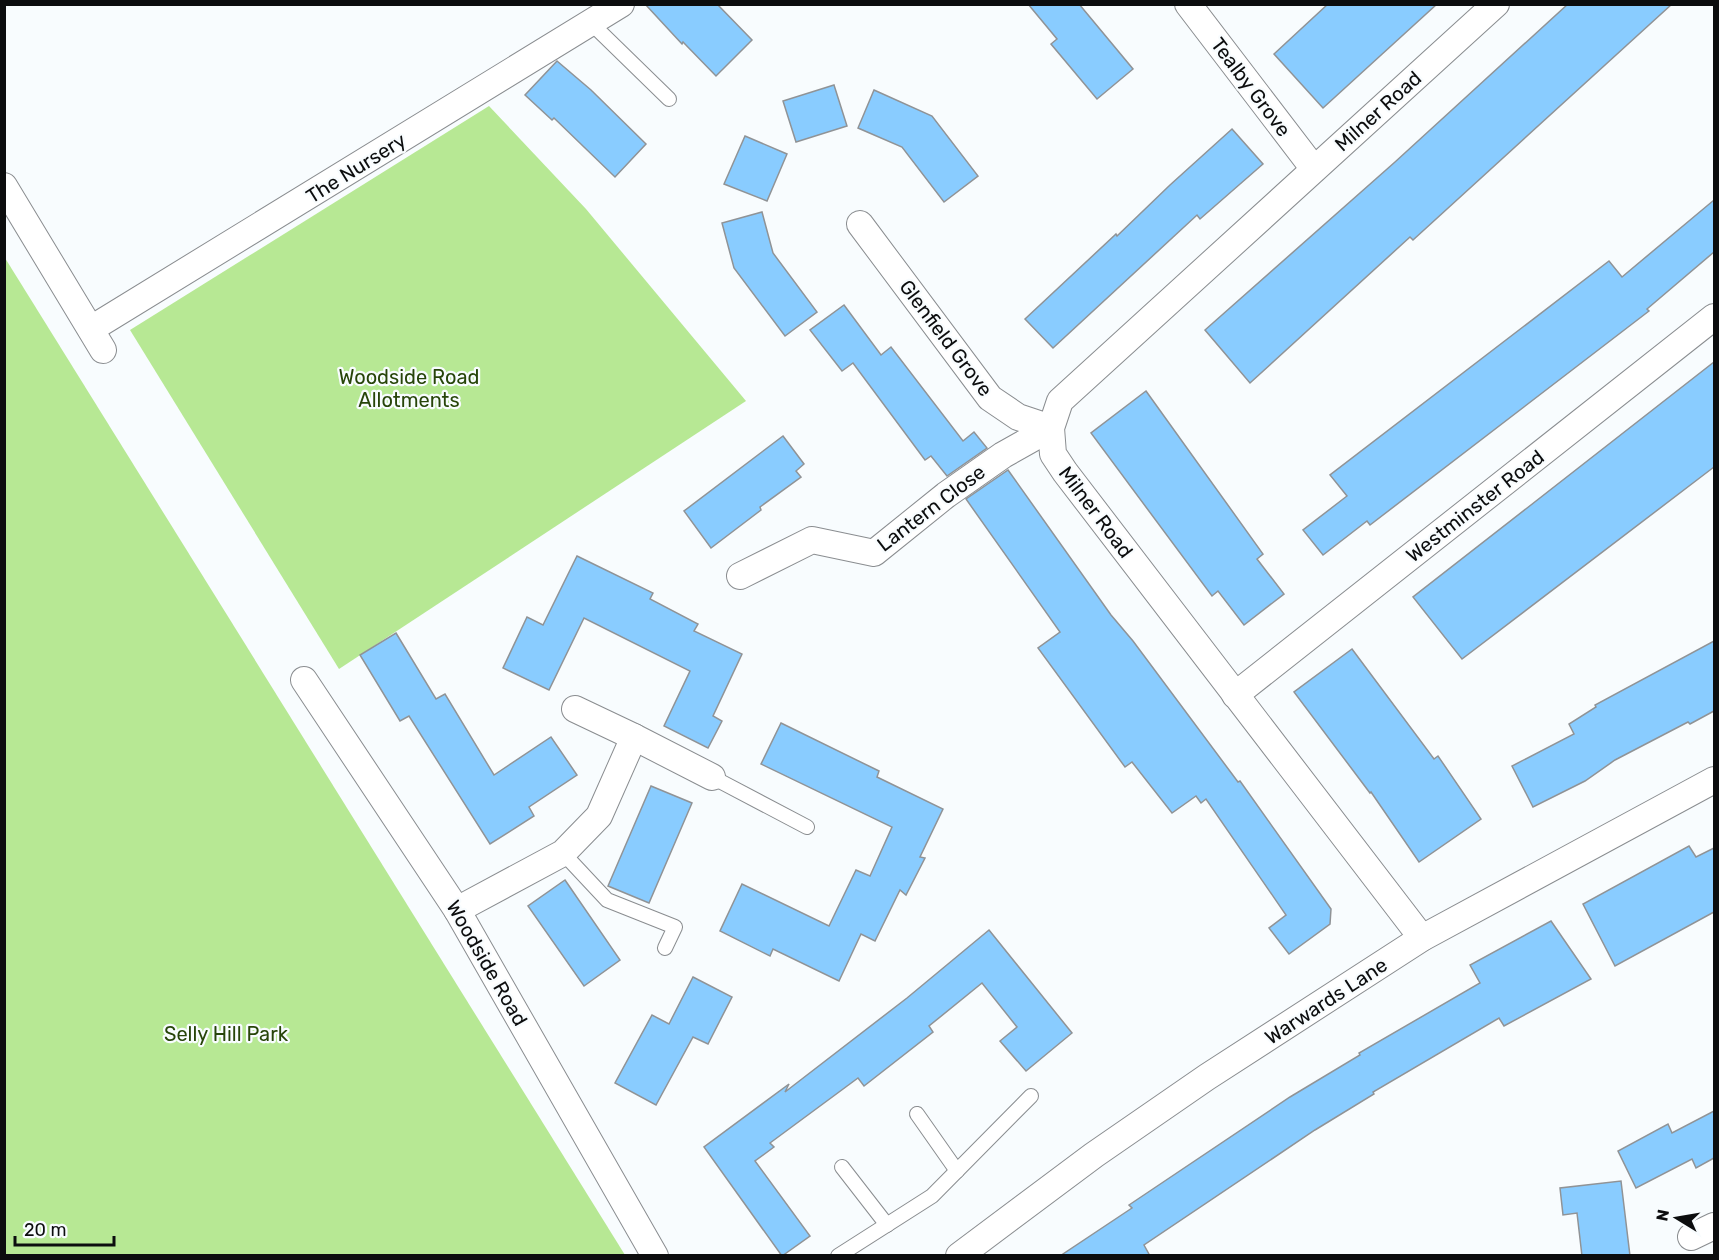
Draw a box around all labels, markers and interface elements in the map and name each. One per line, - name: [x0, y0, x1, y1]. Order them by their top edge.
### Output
- street label: Tealby Grove: [1206, 33, 1296, 141]
- street label: Milner Road: [1330, 66, 1426, 156]
- street label: The Nursery: [302, 128, 410, 208]
- street label: Glenfield Grove: [894, 275, 998, 401]
- park label: Woodside Road Allotments: [339, 365, 479, 412]
- street label: Westminster Road: [1401, 445, 1549, 567]
- street label: Lantern Close: [872, 460, 990, 556]
- street label: Milner Road: [1054, 462, 1138, 562]
- street label: Woodside Road: [441, 896, 533, 1030]
- street label: Warwards Lane: [1260, 953, 1392, 1049]
- park label: Selly Hill Park: [164, 1022, 289, 1046]
- north arrow: [1647, 1188, 1707, 1248]
- text: N: [1652, 1208, 1673, 1223]
- scale bar: [15, 1209, 114, 1247]
- text: 20 m: [24, 1219, 66, 1241]

